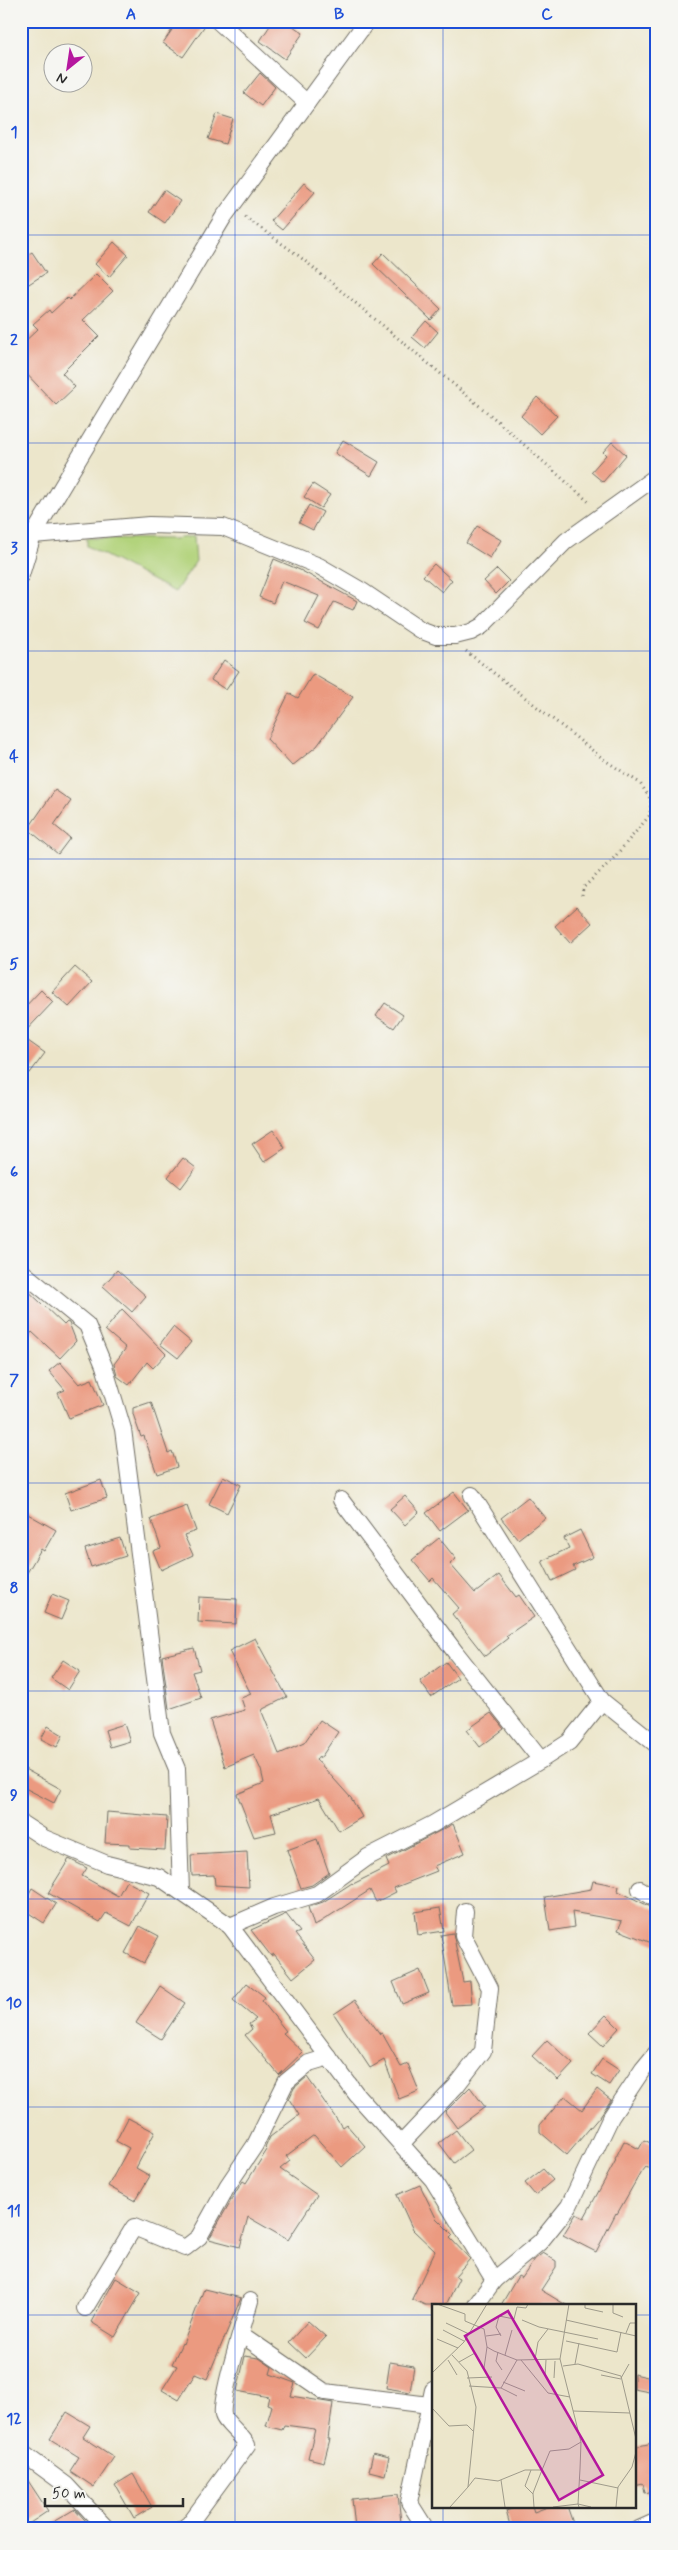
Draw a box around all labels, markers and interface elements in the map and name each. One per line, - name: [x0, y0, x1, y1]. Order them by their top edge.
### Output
- text: A: [126, 4, 136, 25]
- text: B: [334, 4, 344, 25]
- text: C: [541, 4, 553, 25]
- north arrow: [42, 42, 92, 92]
- text: N: [53, 68, 71, 89]
- text: 1: [10, 122, 18, 143]
- text: 2: [10, 330, 18, 351]
- text: 3: [10, 538, 18, 559]
- text: 4: [9, 746, 19, 767]
- text: 5: [9, 954, 19, 975]
- text: 6: [10, 1162, 18, 1183]
- text: 7: [9, 1370, 19, 1391]
- text: 8: [9, 1578, 19, 1599]
- text: 9: [10, 1785, 18, 1806]
- text: 10: [6, 1993, 22, 2014]
- text: 11: [7, 2201, 21, 2222]
- inset map: [432, 2304, 636, 2508]
- text: 12: [6, 2409, 22, 2430]
- scale bar: [45, 2475, 182, 2507]
- text: 50 m: [52, 2484, 86, 2504]

